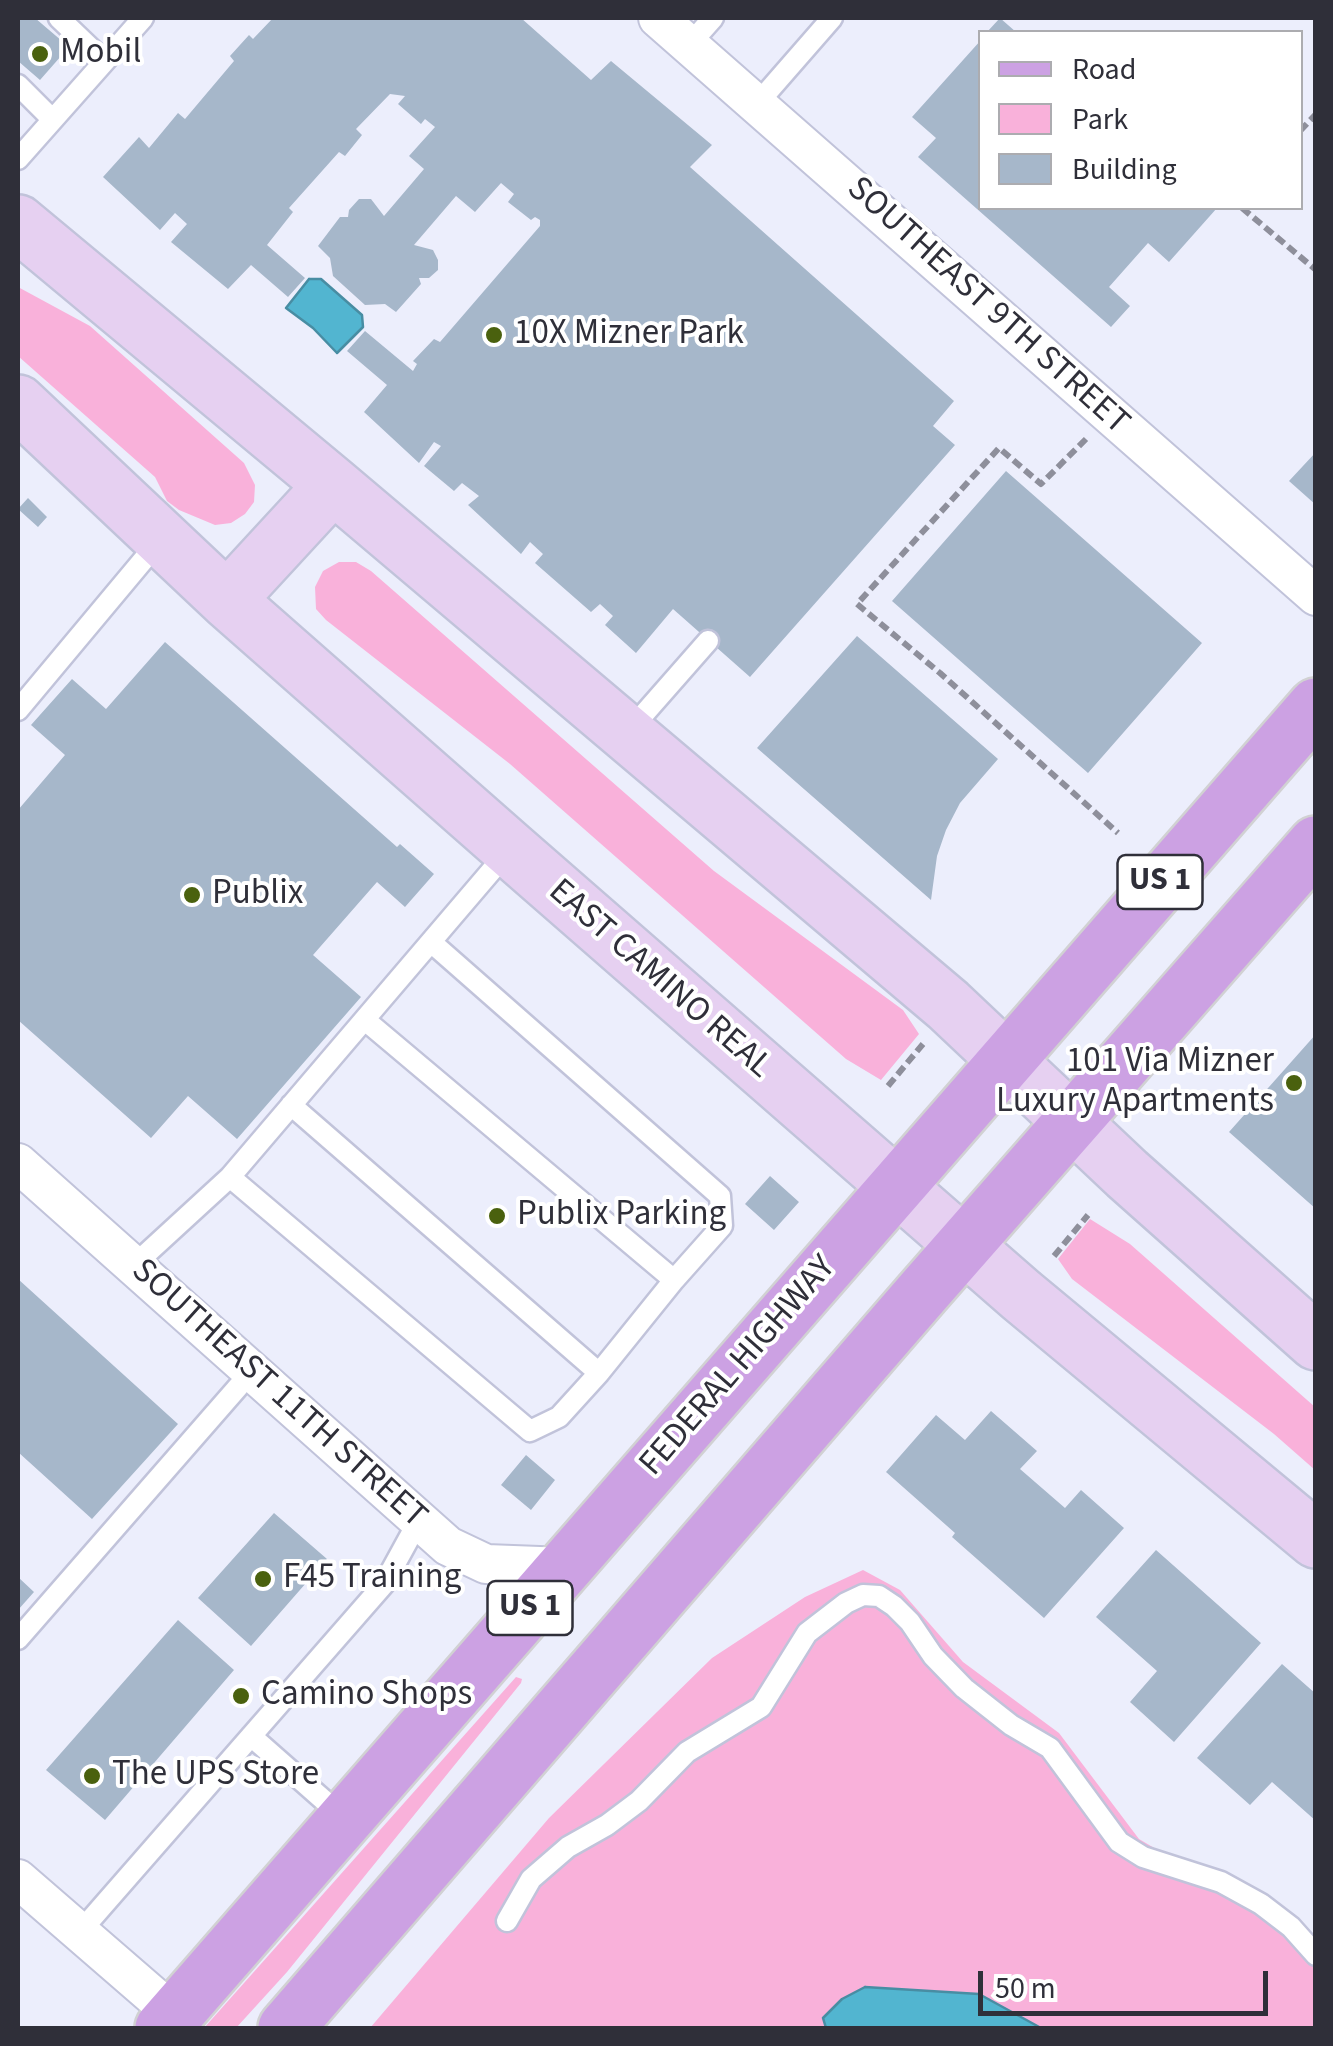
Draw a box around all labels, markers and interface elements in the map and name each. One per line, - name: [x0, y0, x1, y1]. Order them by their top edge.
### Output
- legend: [978, 30, 1303, 210]
- place label: Mobil: [60, 33, 141, 75]
- marker: Mobil: [29, 43, 51, 65]
- text: Road: [1072, 48, 1136, 91]
- text: Park: [1072, 98, 1128, 141]
- text: Building: [1072, 148, 1177, 191]
- street label: SOUTHEAST 9TH STREET: [837, 169, 1137, 445]
- place label: 10X Mizner Park: [514, 314, 744, 356]
- marker: 10X Mizner Park: [483, 324, 505, 346]
- road number: US 1: [1118, 855, 1202, 909]
- street label: EAST CAMINO REAL: [539, 872, 779, 1088]
- place label: Publix: [212, 874, 303, 916]
- marker: Publix: [181, 884, 203, 906]
- place label: 101 Via Mizner Luxury Apartments: [996, 1042, 1274, 1124]
- marker: 101 Via Mizner Luxury Apartments: [1283, 1072, 1305, 1094]
- place label: Publix Parking: [517, 1195, 726, 1237]
- marker: Publix Parking: [486, 1205, 508, 1227]
- street label: FEDERAL HIGHWAY: [632, 1248, 846, 1486]
- street label: SOUTHEAST 11TH STREET: [122, 1251, 434, 1539]
- place label: F45 Training: [283, 1558, 461, 1600]
- marker: F45 Training: [252, 1568, 274, 1590]
- road number: US 1: [488, 1581, 572, 1635]
- place label: Camino Shops: [261, 1675, 472, 1717]
- marker: Camino Shops: [230, 1685, 252, 1707]
- place label: The UPS Store: [112, 1755, 319, 1797]
- marker: The UPS Store: [81, 1765, 103, 1787]
- scale bar: [983, 1951, 1273, 2013]
- text: 50 m: [995, 1967, 1056, 2010]

